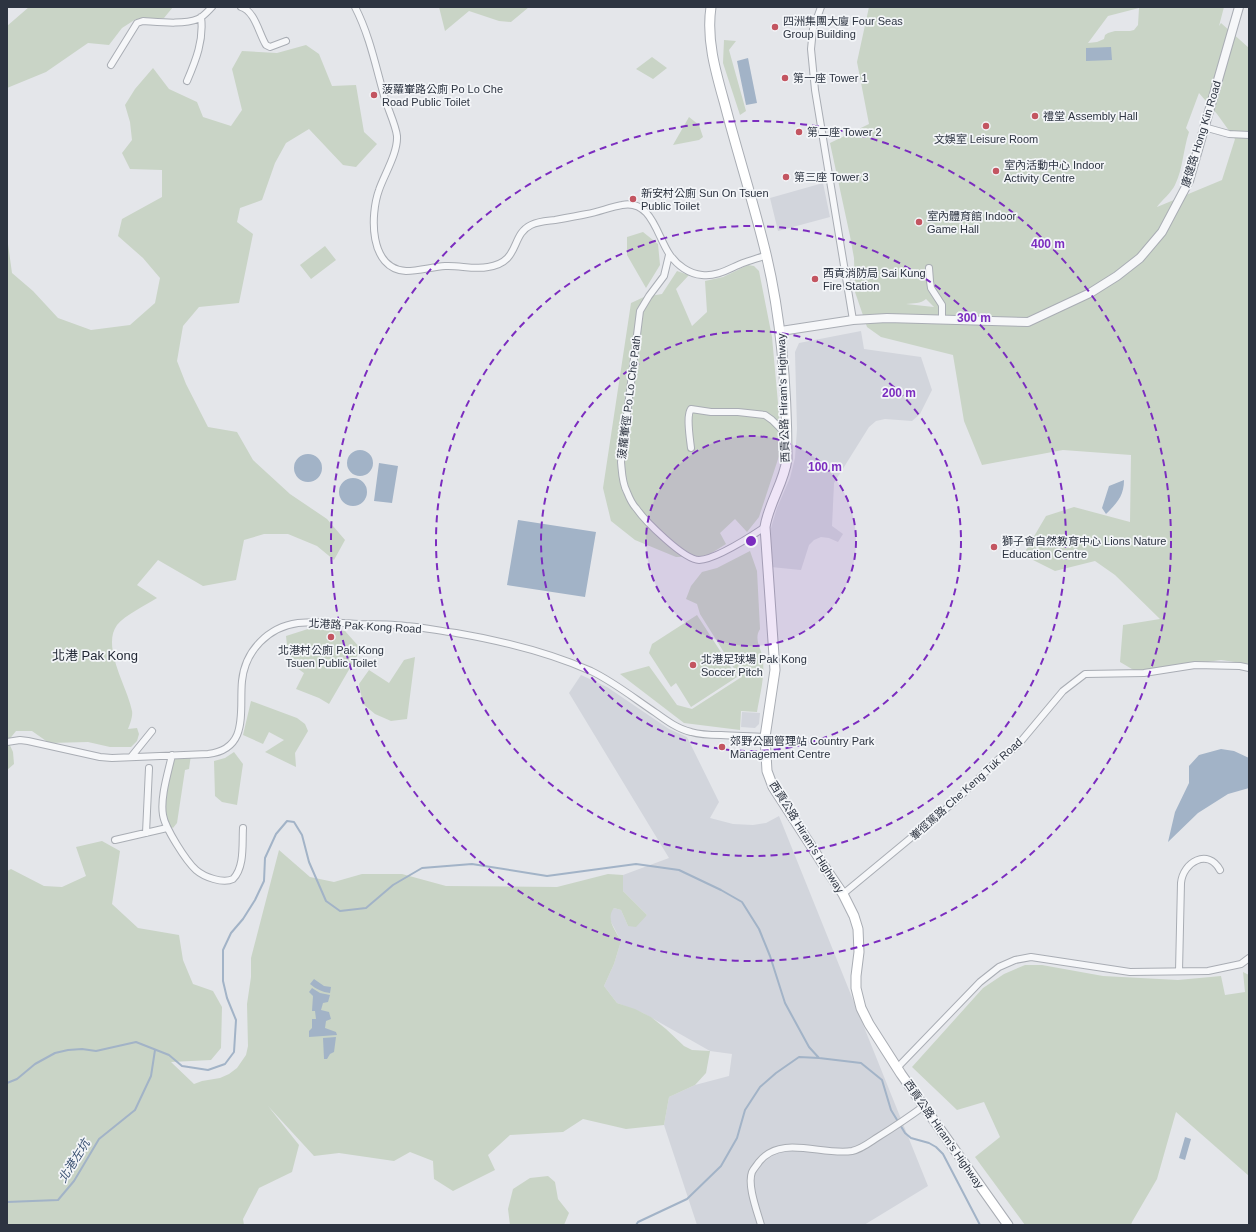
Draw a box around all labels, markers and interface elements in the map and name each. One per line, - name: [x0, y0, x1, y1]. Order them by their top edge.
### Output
- place label: 四洲集團大廈 Four Seas Group Building: [783, 15, 903, 40]
- marker: 四洲集團大廈 Four Seas Group Building: [770, 22, 780, 32]
- place label: 第一座 Tower 1: [793, 72, 868, 84]
- marker: 第一座 Tower 1: [780, 73, 790, 83]
- street label: 康健路 Hong Kin Road: [1179, 79, 1223, 189]
- place label: 菠蘿輋路公廁 Po Lo Che Road Public Toilet: [382, 83, 503, 108]
- marker: 菠蘿輋路公廁 Po Lo Che Road Public Toilet: [369, 90, 379, 100]
- place label: 禮堂 Assembly Hall: [1043, 110, 1138, 122]
- marker: 禮堂 Assembly Hall: [1030, 111, 1040, 121]
- marker: 文娛室 Leisure Room: [981, 121, 991, 131]
- place label: 第二座 Tower 2: [807, 126, 882, 138]
- marker: 第二座 Tower 2: [794, 127, 804, 137]
- place label: 文娛室 Leisure Room: [934, 133, 1038, 145]
- place label: 室內活動中心 Indoor Activity Centre: [1004, 159, 1105, 184]
- marker: 室內活動中心 Indoor Activity Centre: [991, 166, 1001, 176]
- place label: 第三座 Tower 3: [794, 171, 869, 183]
- marker: 第三座 Tower 3: [781, 172, 791, 182]
- place label: 新安村公廁 Sun On Tsuen Public Toilet: [641, 187, 769, 212]
- marker: 新安村公廁 Sun On Tsuen Public Toilet: [628, 194, 638, 204]
- place label: 室內體育館 Indoor Game Hall: [927, 210, 1017, 235]
- marker: 室內體育館 Indoor Game Hall: [914, 217, 924, 227]
- text: 400 m: [1031, 237, 1065, 251]
- place label: 西貢消防局 Sai Kung Fire Station: [823, 267, 926, 292]
- marker: 西貢消防局 Sai Kung Fire Station: [810, 274, 820, 284]
- text: 300 m: [957, 311, 991, 325]
- street label: 西貢公路 Hiram's Highway: [775, 333, 791, 463]
- street label: 菠蘿輋徑 Po Lo Che Path: [615, 334, 643, 460]
- text: 200 m: [882, 386, 916, 400]
- text: 100 m: [808, 460, 842, 474]
- centre of rings: [744, 534, 758, 548]
- place label: 獅子會自然教育中心 Lions Nature Education Centre: [1002, 535, 1166, 560]
- marker: 獅子會自然教育中心 Lions Nature Education Centre: [989, 542, 999, 552]
- street label: 北港路 Pak Kong Road: [308, 617, 422, 635]
- marker: 北港村公廁 Pak Kong Tsuen Public Toilet: [326, 632, 336, 642]
- place label: 北港村公廁 Pak Kong Tsuen Public Toilet: [278, 644, 384, 669]
- district label: 北港 Pak Kong: [52, 648, 138, 663]
- place label: 北港足球場 Pak Kong Soccer Pitch: [701, 653, 807, 678]
- marker: 北港足球場 Pak Kong Soccer Pitch: [688, 660, 698, 670]
- place label: 郊野公園管理站 Country Park Management Centre: [730, 735, 875, 760]
- street label: 輋徑篤路 Che Keng Tuk Road: [908, 736, 1024, 842]
- marker: 郊野公園管理站 Country Park Management Centre: [717, 742, 727, 752]
- street label: 西貢公路 Hiram's Highway: [768, 779, 847, 895]
- street label: 西貢公路 Hiram's Highway: [902, 1078, 986, 1191]
- water label: 北港左坑: [55, 1135, 94, 1185]

